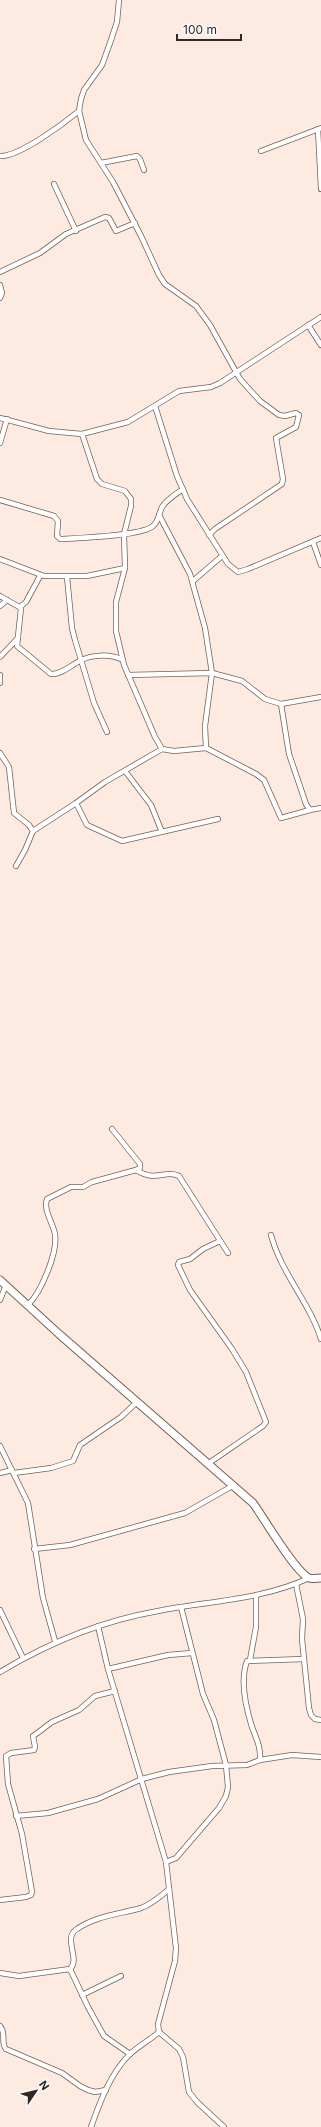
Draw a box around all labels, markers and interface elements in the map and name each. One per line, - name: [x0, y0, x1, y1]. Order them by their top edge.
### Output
- scale bar: [177, 16, 241, 42]
- text: 100 m: [183, 22, 217, 37]
- north arrow: [16, 2071, 56, 2111]
- text: N: [36, 2078, 52, 2093]

